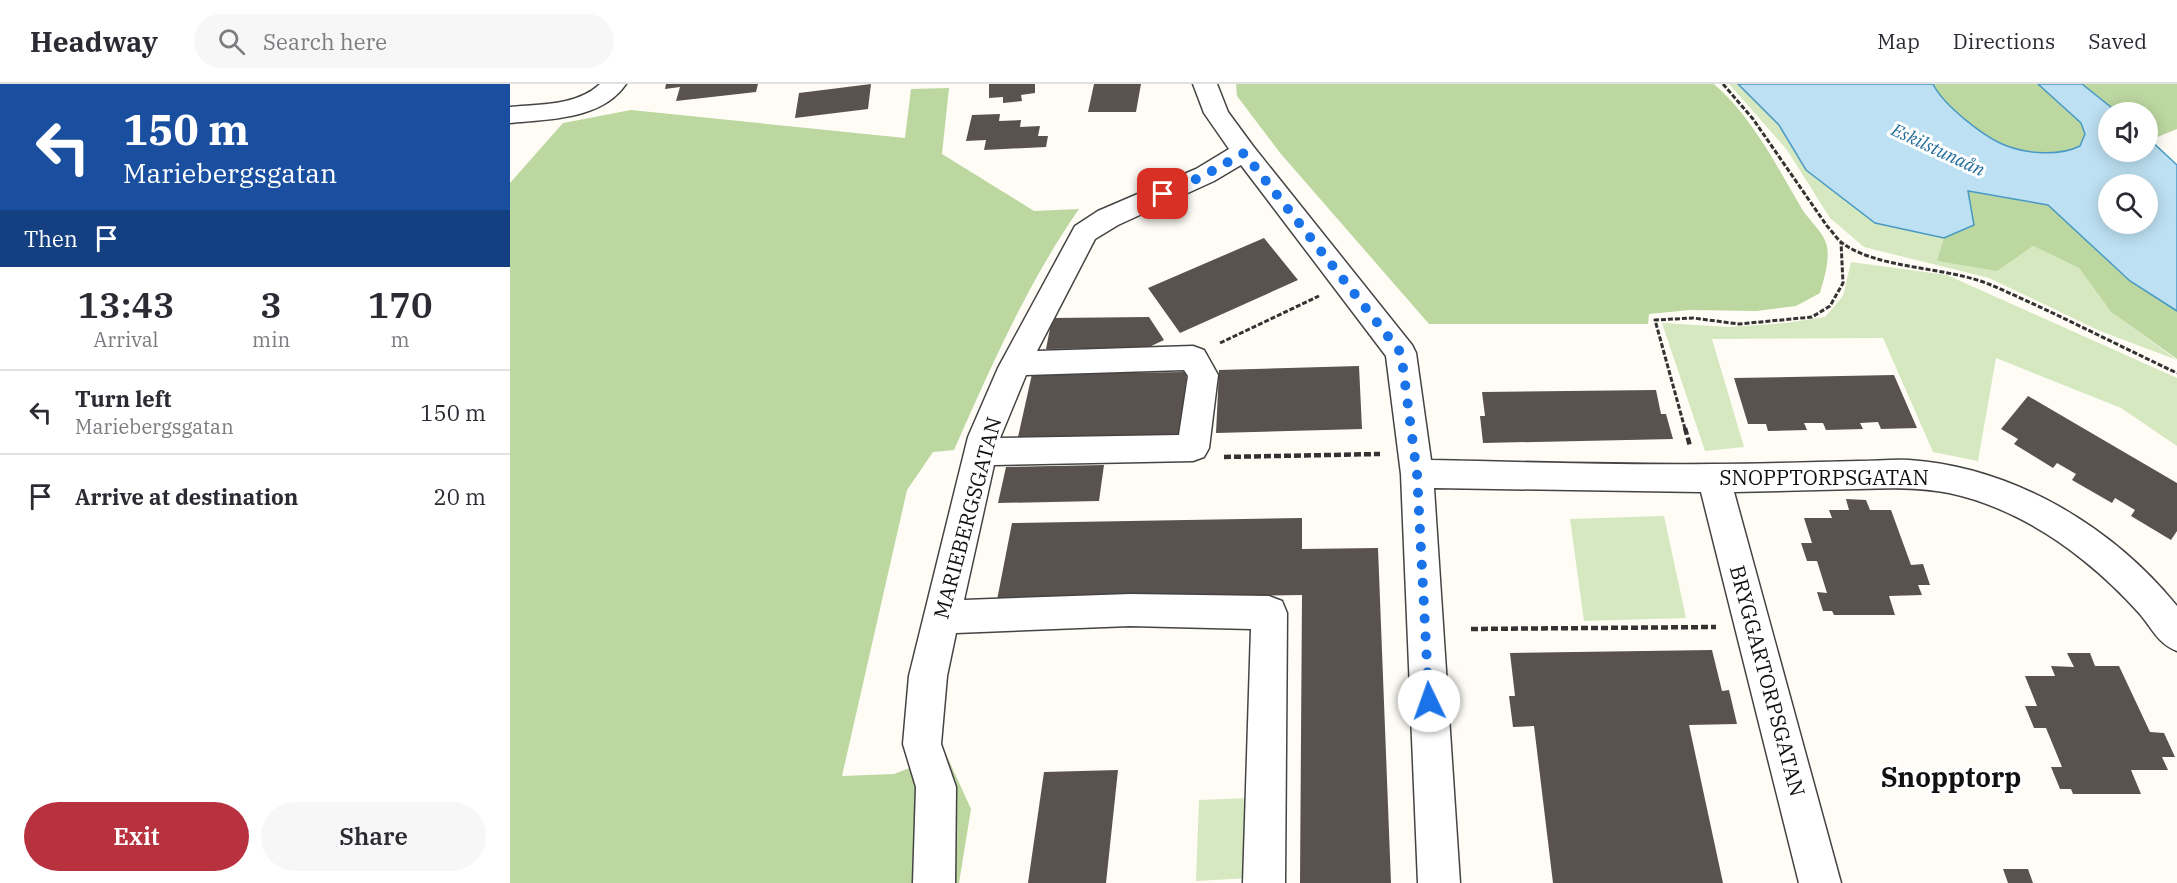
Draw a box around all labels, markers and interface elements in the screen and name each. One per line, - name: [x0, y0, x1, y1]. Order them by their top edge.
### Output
- search box: [194, 14, 614, 68]
- text: Headway: [30, 23, 158, 60]
- icon: search: [215, 25, 248, 58]
- text: Search here: [263, 27, 387, 56]
- text: Map: [1877, 27, 1920, 55]
- text: Directions: [1953, 27, 2055, 55]
- text: Saved: [2088, 27, 2147, 55]
- text: 150 m: [123, 102, 249, 157]
- map controls: [2098, 102, 2158, 234]
- button: sound: [2098, 102, 2158, 162]
- icon: left: [24, 108, 102, 186]
- water label: Eskilstunaån: [1887, 117, 1989, 182]
- text: Mariebergsgatan: [123, 155, 337, 190]
- pin: [1137, 168, 1188, 219]
- button: search: [2098, 174, 2158, 234]
- icon: arrive: [1146, 177, 1179, 210]
- icon: arrive: [90, 222, 123, 255]
- text: Then: [24, 224, 78, 253]
- text: 13:43: [77, 281, 175, 328]
- text: 3: [260, 281, 282, 328]
- text: 170: [368, 281, 433, 328]
- text: Arrival: [93, 326, 159, 353]
- text: min: [252, 326, 290, 353]
- text: m: [391, 326, 410, 353]
- text: Turn left: [75, 384, 171, 413]
- icon: left: [24, 396, 57, 429]
- text: 150 m: [420, 398, 486, 427]
- text: Mariebergsgatan: [75, 413, 234, 440]
- street label: MARIEBERGSGATAN: [927, 414, 1007, 622]
- street label: SNOPPTORPSGATAN: [1719, 463, 1929, 491]
- icon: arrive: [24, 480, 57, 513]
- text: Arrive at destination: [75, 482, 298, 511]
- text: 20 m: [434, 482, 486, 511]
- street label: BRYGGARTORPSGATAN: [1724, 562, 1812, 799]
- position arrow: [1397, 669, 1461, 733]
- district label: Snopptorp: [1881, 759, 2021, 794]
- button: Exit: [24, 802, 249, 871]
- button: Share: [261, 802, 486, 871]

